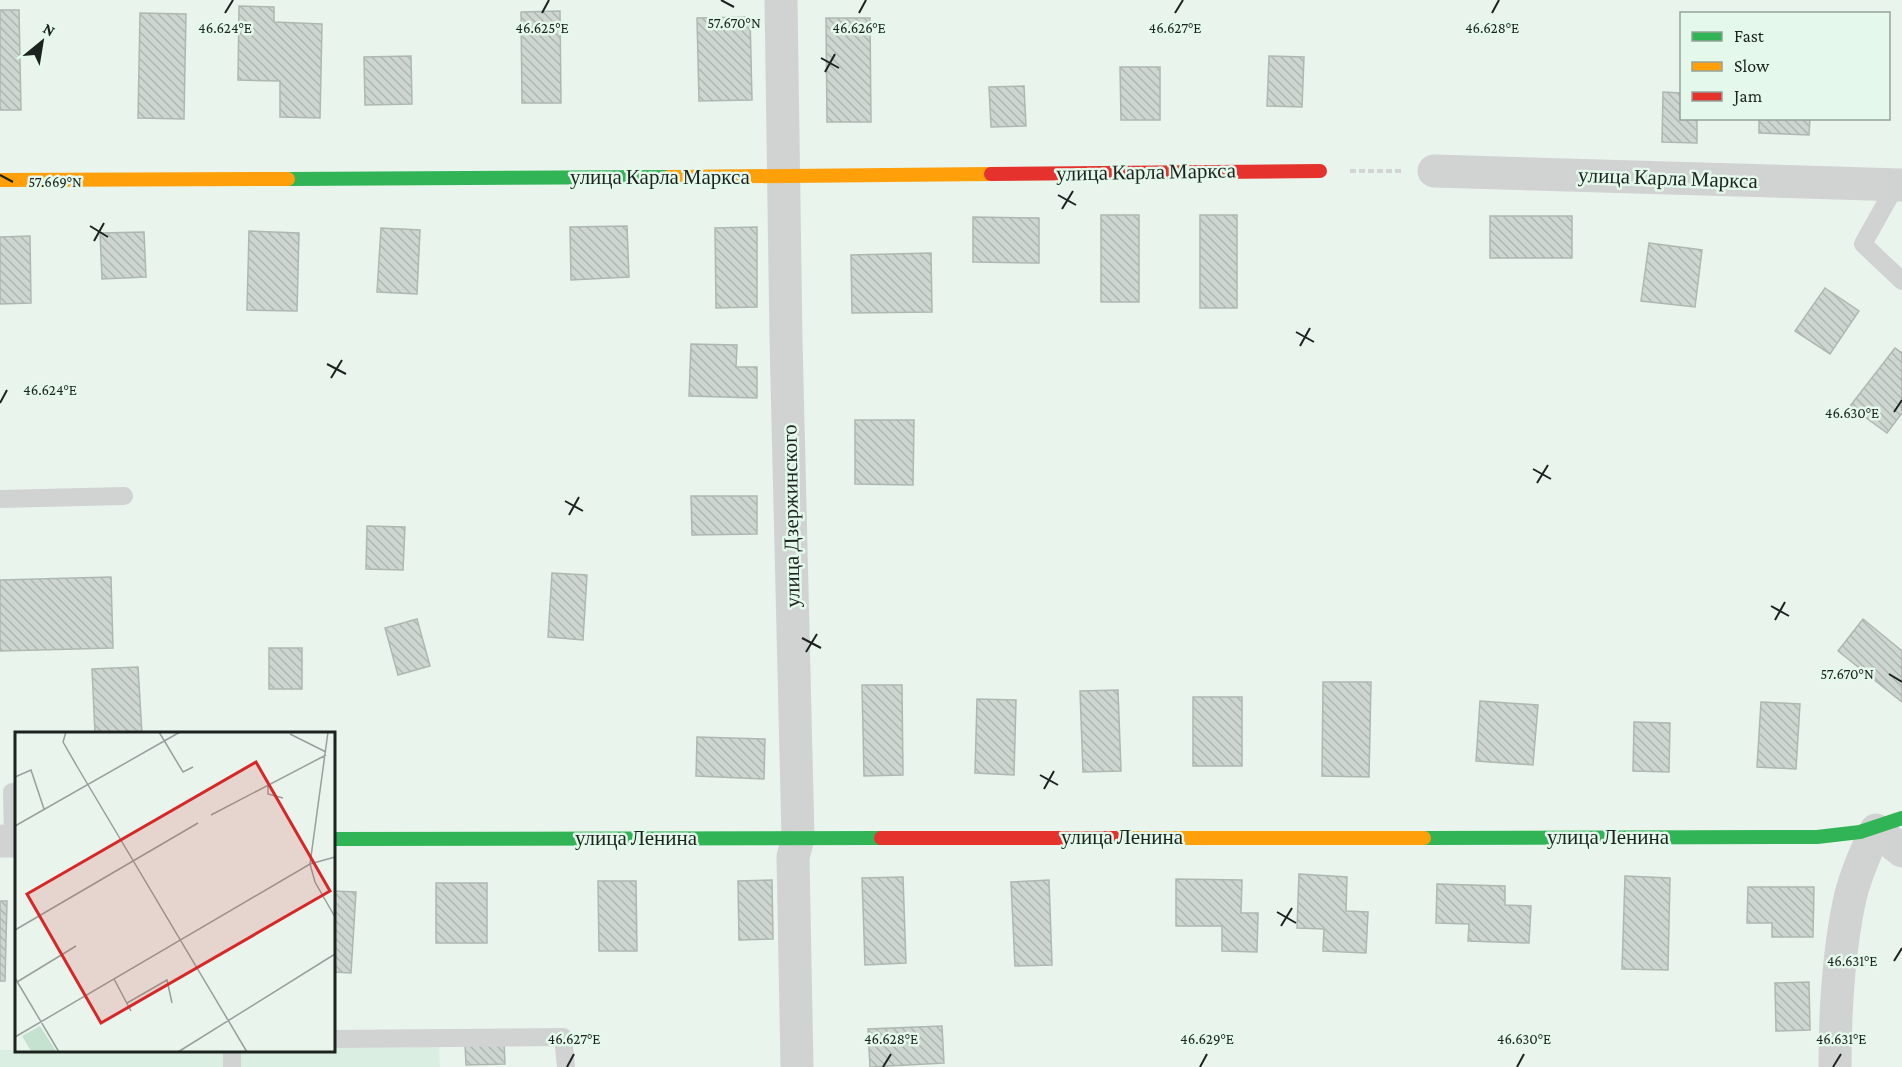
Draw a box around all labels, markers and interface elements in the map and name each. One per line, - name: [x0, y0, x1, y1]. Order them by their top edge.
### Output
- north arrow: [12, 12, 72, 72]
- legend: [1680, 12, 1890, 120]
- text: 57.670°N: [707, 15, 761, 31]
- text: N: [40, 19, 58, 40]
- text: 46.624°E: [198, 20, 252, 36]
- text: 46.625°E: [515, 20, 569, 36]
- text: 46.626°E: [832, 20, 886, 36]
- text: 46.627°E: [1148, 20, 1202, 36]
- text: 46.628°E: [1465, 20, 1519, 36]
- text: Fast: [1734, 26, 1765, 46]
- text: Slow: [1734, 56, 1770, 76]
- text: Jam: [1732, 86, 1763, 106]
- street label: улица Карла Маркса: [1056, 158, 1237, 186]
- street label: улица Карла Маркса: [1578, 163, 1759, 193]
- street label: улица Карла Маркса: [570, 165, 751, 189]
- text: 57.669°N: [28, 174, 82, 190]
- text: 46.624°E: [23, 382, 77, 398]
- text: 46.630°E: [1825, 405, 1879, 421]
- street label: улица Дзержинского: [777, 424, 805, 608]
- text: 57.670°N: [1820, 666, 1874, 682]
- inset map: [15, 732, 334, 1052]
- street label: улица Ленина: [1061, 825, 1184, 849]
- street label: улица Ленина: [1547, 825, 1670, 849]
- street label: улица Ленина: [575, 826, 698, 850]
- text: 46.631°E: [1827, 953, 1877, 969]
- text: 46.627°E: [547, 1031, 601, 1047]
- text: 46.628°E: [864, 1031, 918, 1047]
- text: 46.629°E: [1180, 1031, 1234, 1047]
- text: 46.630°E: [1497, 1031, 1551, 1047]
- text: 46.631°E: [1816, 1031, 1866, 1047]

